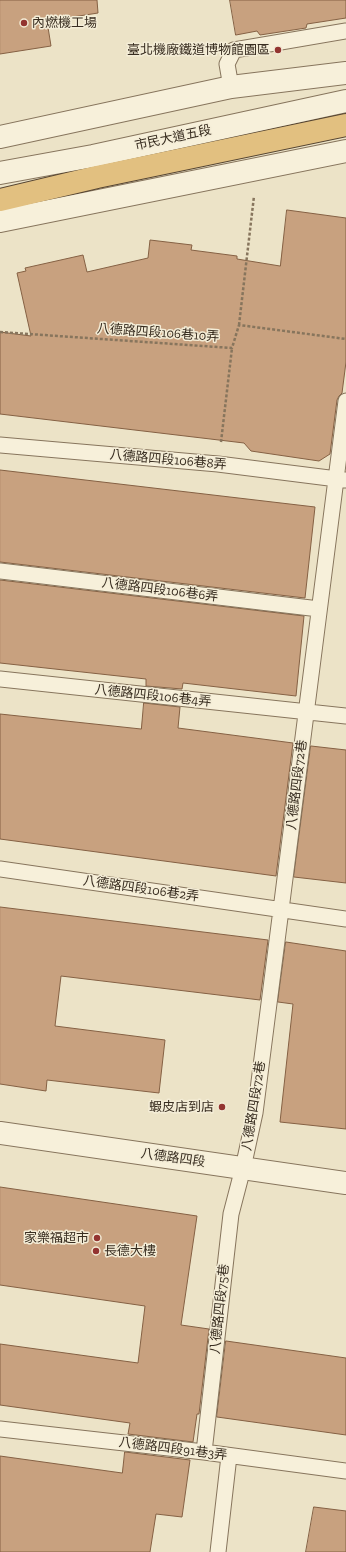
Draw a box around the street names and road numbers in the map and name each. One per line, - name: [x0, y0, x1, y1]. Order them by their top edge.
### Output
- street label: 市民大道五段: [133, 122, 213, 154]
- street label: 八德路四段106巷10弄: [96, 321, 220, 345]
- street label: 八德路四段106巷8弄: [109, 447, 227, 473]
- street label: 八德路四段106巷6弄: [101, 575, 219, 605]
- street label: 八德路四段106巷4弄: [94, 682, 212, 710]
- street label: 八德路四段72巷: [284, 739, 310, 831]
- street label: 八德路四段106巷2弄: [82, 873, 200, 905]
- street label: 八德路四段72巷: [239, 1060, 269, 1152]
- street label: 八德路四段: [140, 1146, 206, 1170]
- street label: 八德路四段75巷: [207, 1263, 233, 1355]
- street label: 八德路四段91巷3弄: [118, 1435, 228, 1463]

